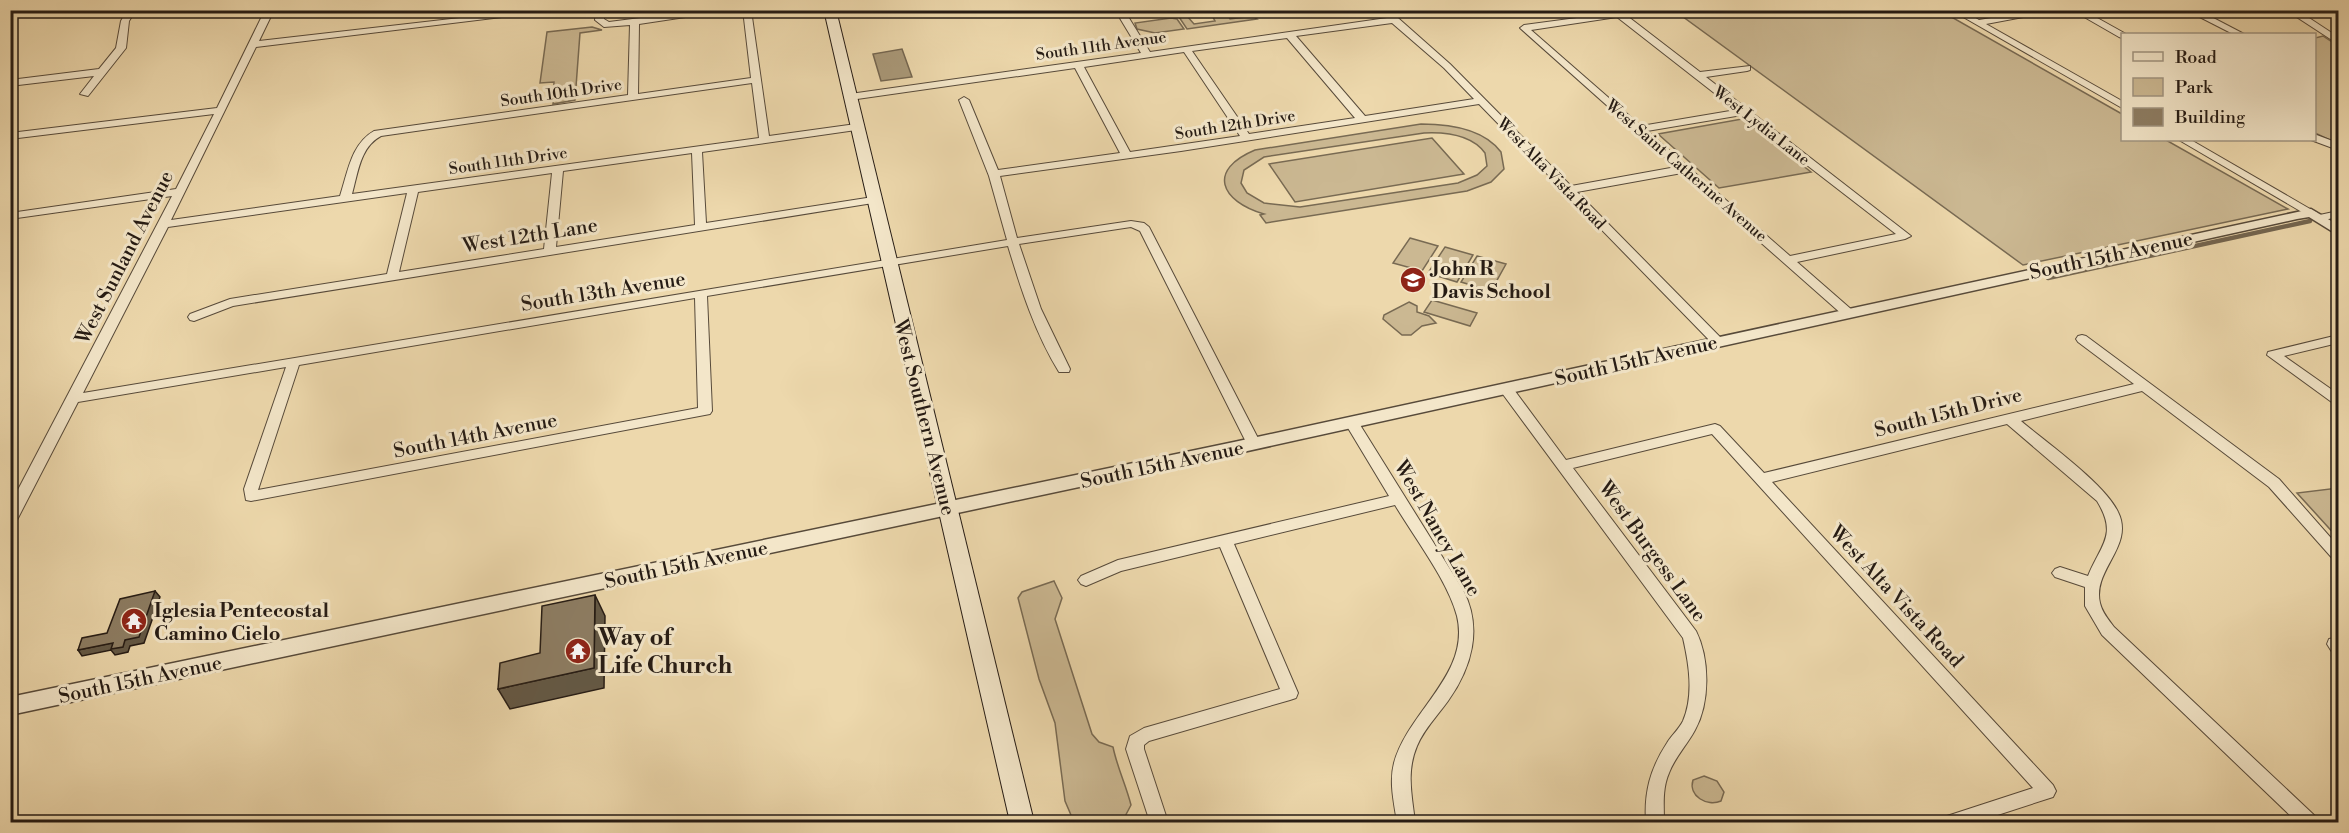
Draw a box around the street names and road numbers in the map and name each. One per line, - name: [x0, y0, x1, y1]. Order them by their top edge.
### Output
- street label: South 11th Avenue: [1035, 27, 1168, 65]
- street label: South 10th Drive: [499, 75, 623, 111]
- street label: West Lydia Lane: [1708, 81, 1814, 170]
- street label: West Saint Catherine Avenue: [1601, 95, 1771, 246]
- street label: South 12th Drive: [1173, 106, 1297, 144]
- street label: West Alta Vista Road: [1492, 113, 1610, 234]
- street label: South 11th Drive: [447, 143, 569, 179]
- street label: West Sunland Avenue: [70, 167, 180, 349]
- street label: West 12th Lane: [460, 213, 599, 260]
- street label: South 15th Avenue: [2027, 227, 2195, 286]
- street label: South 13th Avenue: [519, 267, 687, 318]
- street label: West Southern Avenue: [887, 316, 960, 518]
- street label: South 15th Avenue: [1552, 331, 1720, 392]
- street label: South 15th Drive: [1872, 383, 2025, 444]
- street label: South 14th Avenue: [391, 408, 559, 465]
- street label: South 15th Avenue: [1078, 436, 1246, 495]
- street label: West Nancy Lane: [1387, 455, 1486, 601]
- street label: West Burgess Lane: [1592, 476, 1711, 627]
- street label: West Alta Vista Road: [1823, 520, 1969, 674]
- street label: South 15th Avenue: [602, 536, 770, 595]
- street label: South 15th Avenue: [56, 651, 224, 710]

